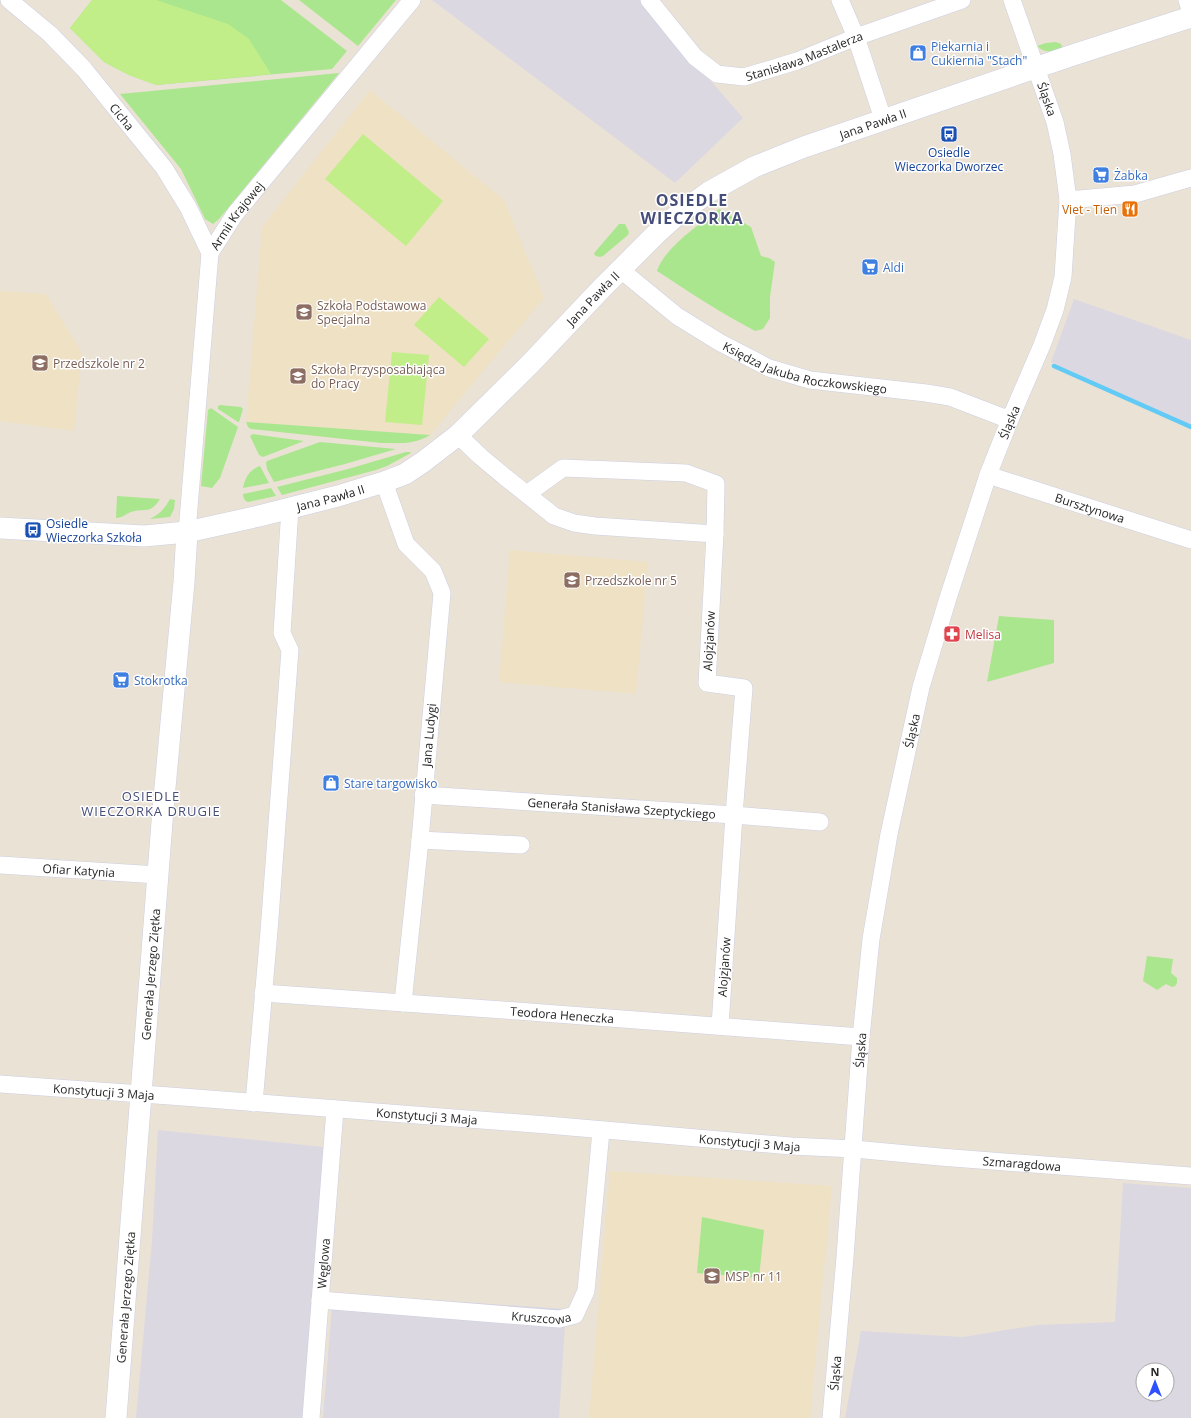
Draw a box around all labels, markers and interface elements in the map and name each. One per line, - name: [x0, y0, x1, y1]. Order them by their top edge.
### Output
- street label: Stanisława Mastalerza: [743, 27, 865, 85]
- place label: Piekarnia i Cukiernia "Stach": [931, 38, 1027, 69]
- shop icon: Piekarnia i Cukiernia "Stach": [908, 43, 928, 63]
- street label: Śląska: [1033, 80, 1061, 118]
- street label: Cicha: [106, 99, 138, 134]
- street label: Jana Pawła II: [836, 104, 909, 143]
- bus stop icon: Osiedle Wieczorka Dworzec: [939, 124, 959, 144]
- place label: Osiedle Wieczorka Dworzec: [895, 144, 1004, 175]
- supermarket icon: Żabka: [1091, 165, 1111, 185]
- place label: Żabka: [1114, 167, 1148, 184]
- street label: Armii Krajowej: [206, 178, 267, 253]
- district label: OSIEDLE WIECZORKA: [640, 189, 744, 229]
- restaurant icon: Viet - Tien: [1120, 199, 1140, 219]
- place label: Viet - Tien: [1062, 201, 1117, 218]
- supermarket icon: Aldi: [860, 257, 880, 277]
- place label: Aldi: [883, 259, 904, 276]
- street label: Jana Pawła II: [562, 267, 623, 330]
- place label: Szkoła Podstawowa Specjalna: [317, 297, 426, 328]
- school or university icon: Szkoła Podstawowa Specjalna: [294, 302, 314, 322]
- street label: Księdza Jakuba Roczkowskiego: [720, 337, 888, 397]
- school or university icon: Przedszkole nr 2: [30, 353, 50, 373]
- place label: Przedszkole nr 2: [53, 355, 145, 372]
- place label: Szkoła Przysposabiająca do Pracy: [311, 361, 445, 392]
- school or university icon: Szkoła Przysposabiająca do Pracy: [288, 366, 308, 386]
- street label: Śląska: [995, 403, 1024, 441]
- street label: Jana Pawła II: [294, 480, 367, 515]
- street label: Bursztynowa: [1053, 489, 1127, 527]
- place label: Osiedle Wieczorka Szkoła: [46, 515, 142, 546]
- bus stop icon: Osiedle Wieczorka Szkoła: [23, 520, 43, 540]
- school or university icon: Przedszkole nr 5: [562, 570, 582, 590]
- place label: Przedszkole nr 5: [585, 572, 677, 589]
- street label: Alojzjanów: [699, 610, 719, 671]
- pharmacy icon: Melisa: [942, 624, 962, 644]
- place label: Melisa: [965, 626, 1001, 643]
- supermarket icon: Stokrotka: [111, 670, 131, 690]
- place label: Stokrotka: [134, 672, 188, 689]
- street label: Jana Ludygi: [418, 703, 440, 768]
- street label: Śląska: [899, 712, 924, 750]
- shop icon: Stare targowisko: [321, 773, 341, 793]
- place label: Stare targowisko: [344, 775, 437, 792]
- district label: OSIEDLE WIECZORKA DRUGIE: [81, 787, 221, 820]
- street label: Generała Stanisława Szeptyckiego: [527, 793, 716, 822]
- street label: Ofiar Katynia: [42, 859, 116, 881]
- street label: Generała Jerzego Ziętka: [137, 908, 164, 1041]
- street label: Alojzjanów: [713, 936, 735, 998]
- street label: Teodora Heneczka: [510, 1002, 615, 1027]
- street label: Śląska: [850, 1032, 870, 1068]
- street label: Konstytucji 3 Maja: [52, 1079, 155, 1103]
- street label: Konstytucji 3 Maja: [375, 1103, 478, 1128]
- street label: Konstytucji 3 Maja: [698, 1130, 801, 1155]
- street label: Szmaragdowa: [982, 1152, 1062, 1175]
- street label: Generała Jerzego Ziętka: [112, 1231, 139, 1364]
- street label: Węglowa: [313, 1238, 333, 1289]
- school or university icon: MSP nr 11: [702, 1266, 722, 1286]
- place label: MSP nr 11: [725, 1268, 782, 1285]
- street label: Kruszcowa: [511, 1307, 573, 1328]
- street label: Śląska: [825, 1355, 845, 1391]
- north arrow: [1135, 1362, 1175, 1402]
- text: N: [1151, 1364, 1159, 1379]

